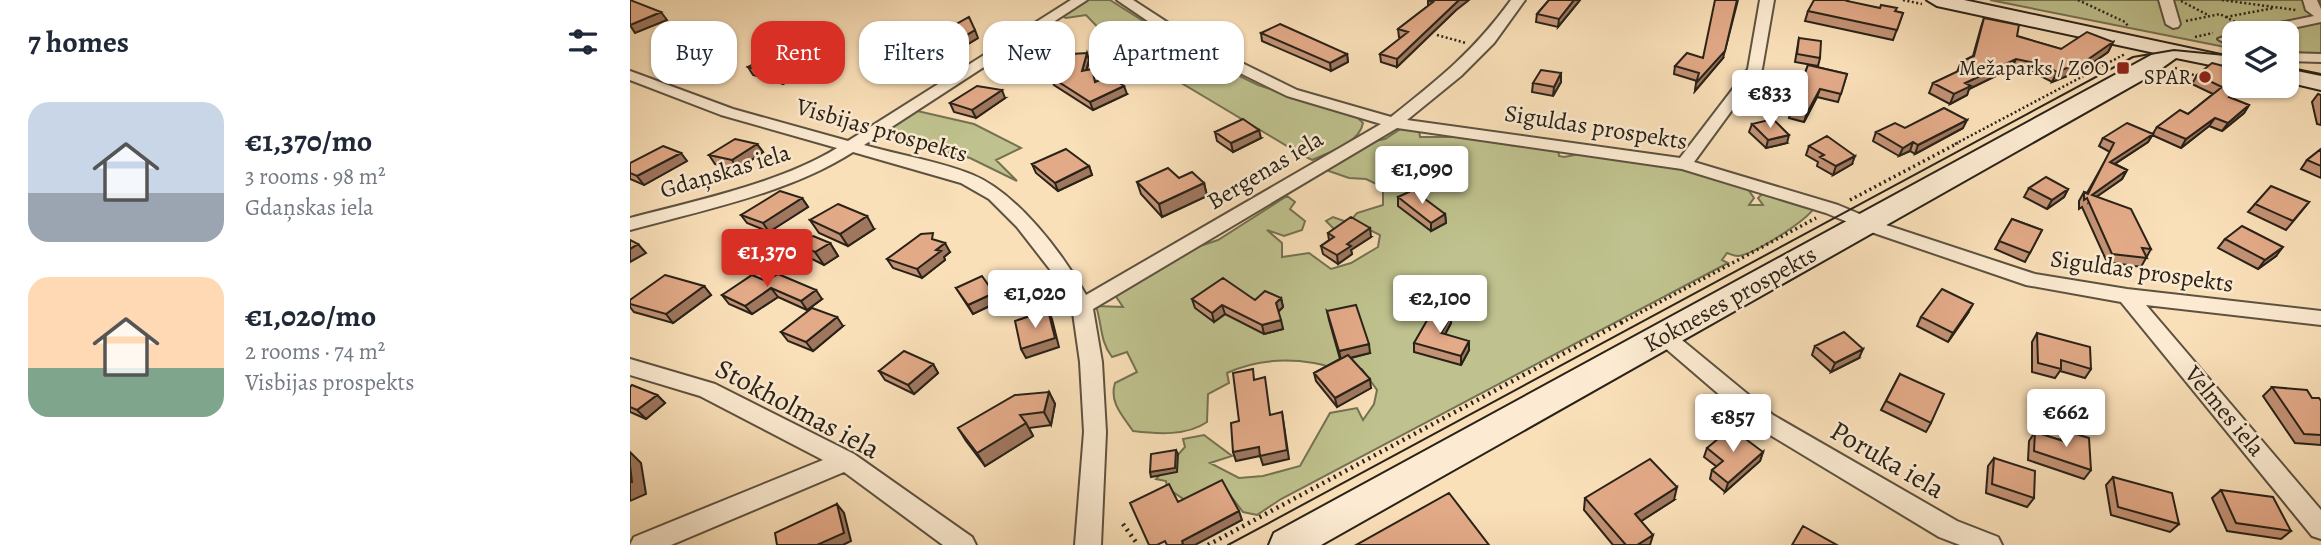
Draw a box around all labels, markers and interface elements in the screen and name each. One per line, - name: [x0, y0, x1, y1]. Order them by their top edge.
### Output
- chip: Buy: [651, 21, 737, 84]
- chip: Rent: [751, 21, 845, 84]
- chip: Filters: [859, 21, 969, 84]
- chip: New: [983, 21, 1075, 84]
- chip: Apartment: [1089, 21, 1244, 84]
- map controls: [2222, 21, 2299, 98]
- button: layers: [2222, 21, 2299, 98]
- text: 7 homes: [28, 22, 129, 62]
- icon: filters: [564, 23, 602, 61]
- place label: Mežaparks / ZOO: [1959, 54, 2109, 82]
- marker: Mežaparks / ZOO: [2115, 60, 2131, 76]
- place label: SPAR: [2144, 63, 2191, 91]
- marker: SPAR: [2197, 69, 2213, 85]
- pin: €833: [1729, 71, 1811, 130]
- text: €833: [1748, 77, 1792, 108]
- street label: Visbijas prospekts: [792, 90, 971, 170]
- street label: Siguldas prospekts: [1502, 97, 1690, 157]
- text: €1,370/mo: [245, 121, 372, 161]
- street label: Bergenas iela: [1201, 122, 1330, 217]
- icon: home: [84, 130, 168, 214]
- street label: Gdaņskas iela: [656, 136, 795, 206]
- pin: €1,090: [1365, 146, 1479, 206]
- text: €1,090: [1391, 153, 1453, 184]
- text: 3 rooms · 98 m²: [245, 161, 386, 192]
- text: Gdaņskas iela: [245, 192, 374, 223]
- pin: €1,370: [710, 230, 824, 289]
- text: €1,370: [738, 236, 796, 267]
- street label: Kokneses prospekts: [1638, 238, 1822, 360]
- street label: Siguldas prospekts: [2048, 242, 2236, 300]
- pin: €1,020: [978, 270, 1092, 330]
- pin: €2,100: [1383, 276, 1497, 335]
- text: €1,020: [1004, 277, 1066, 308]
- text: €2,100: [1409, 282, 1471, 313]
- text: €1,020/mo: [245, 296, 376, 336]
- icon: home: [84, 305, 168, 389]
- text: 2 rooms · 74 m²: [245, 336, 385, 367]
- street label: Stokholmas iela: [709, 350, 886, 468]
- street label: Velmes iela: [2177, 358, 2273, 464]
- text: Visbijas prospekts: [245, 367, 414, 398]
- pin: €662: [2025, 390, 2107, 449]
- pin: €857: [1692, 394, 1774, 454]
- text: €662: [2043, 396, 2089, 427]
- text: €857: [1711, 401, 1755, 432]
- street label: Poruka iela: [1823, 412, 1952, 508]

